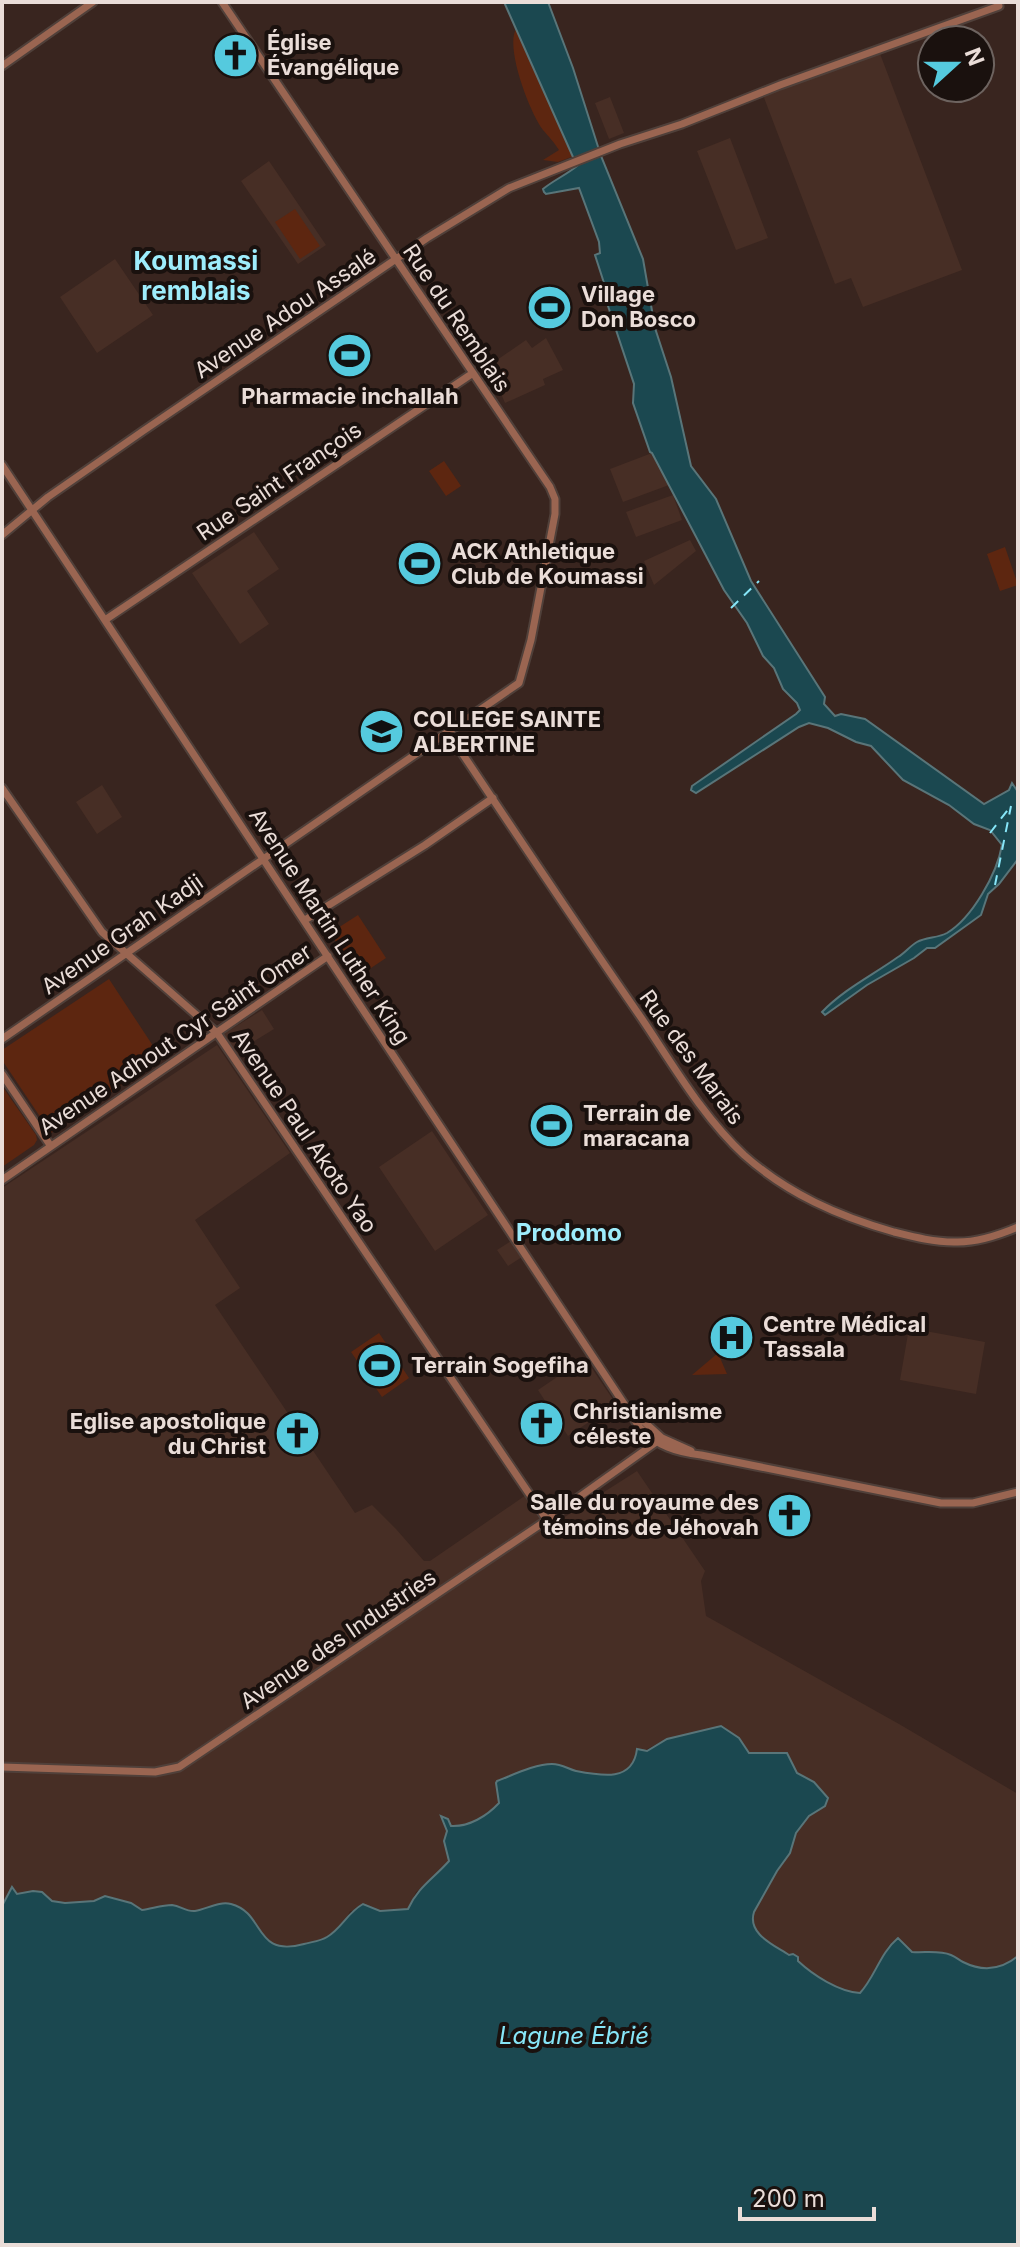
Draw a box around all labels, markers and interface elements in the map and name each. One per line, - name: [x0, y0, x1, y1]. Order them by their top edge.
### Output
- north arrow: [916, 24, 996, 104]
- place label: Église Évangélique: [267, 29, 399, 80]
- church icon: Église Évangélique: [212, 31, 260, 79]
- text: N: [960, 44, 990, 69]
- street label: Rue du Remblais: [398, 239, 516, 397]
- street label: Avenue Adou Assalé: [189, 243, 381, 383]
- district label: Koumassi remblais: [134, 245, 258, 306]
- place label: Village Don Bosco: [581, 281, 696, 332]
- sports icon: Village Don Bosco: [526, 283, 574, 331]
- sports icon: Pharmacie inchallah: [326, 331, 374, 379]
- place label: Pharmacie inchallah: [241, 383, 459, 409]
- street label: Rue Saint François: [192, 416, 366, 546]
- place label: ACK Athletique Club de Koumassi: [451, 538, 644, 589]
- sports icon: ACK Athletique Club de Koumassi: [396, 540, 444, 588]
- place label: COLLEGE SAINTE ALBERTINE: [413, 706, 601, 757]
- school or university icon: COLLEGE SAINTE ALBERTINE: [358, 708, 406, 756]
- street label: Avenue Martin Luther King: [244, 803, 416, 1049]
- street label: Avenue Grah Kadji: [36, 869, 208, 999]
- street label: Avenue Adhout Cyr Saint Omer: [34, 938, 316, 1140]
- street label: Rue des Marais: [634, 985, 750, 1129]
- street label: Avenue Paul Akoto Yao: [227, 1024, 383, 1238]
- place label: Terrain de maracana: [583, 1100, 691, 1151]
- sports icon: Terrain de maracana: [528, 1102, 576, 1150]
- district label: Prodomo: [516, 1218, 622, 1247]
- place label: Centre Médical Tassala: [763, 1311, 926, 1362]
- hospital icon: Centre Médical Tassala: [708, 1313, 756, 1361]
- sports icon: Terrain Sogefiha: [356, 1341, 404, 1389]
- place label: Terrain Sogefiha: [411, 1352, 589, 1378]
- place label: Christianisme céleste: [573, 1398, 722, 1449]
- church icon: Christianisme céleste: [518, 1400, 566, 1448]
- place label: Eglise apostolique du Christ: [70, 1408, 266, 1459]
- church icon: Eglise apostolique du Christ: [273, 1410, 321, 1458]
- place label: Salle du royaume des témoins de Jéhovah: [530, 1489, 759, 1540]
- church icon: Salle du royaume des témoins de Jéhovah: [766, 1491, 814, 1539]
- street label: Avenue des Industries: [235, 1564, 441, 1714]
- water label: Lagune Ébrié: [499, 2020, 649, 2050]
- scale bar: [740, 2171, 874, 2221]
- text: 200 m: [752, 2184, 825, 2213]

